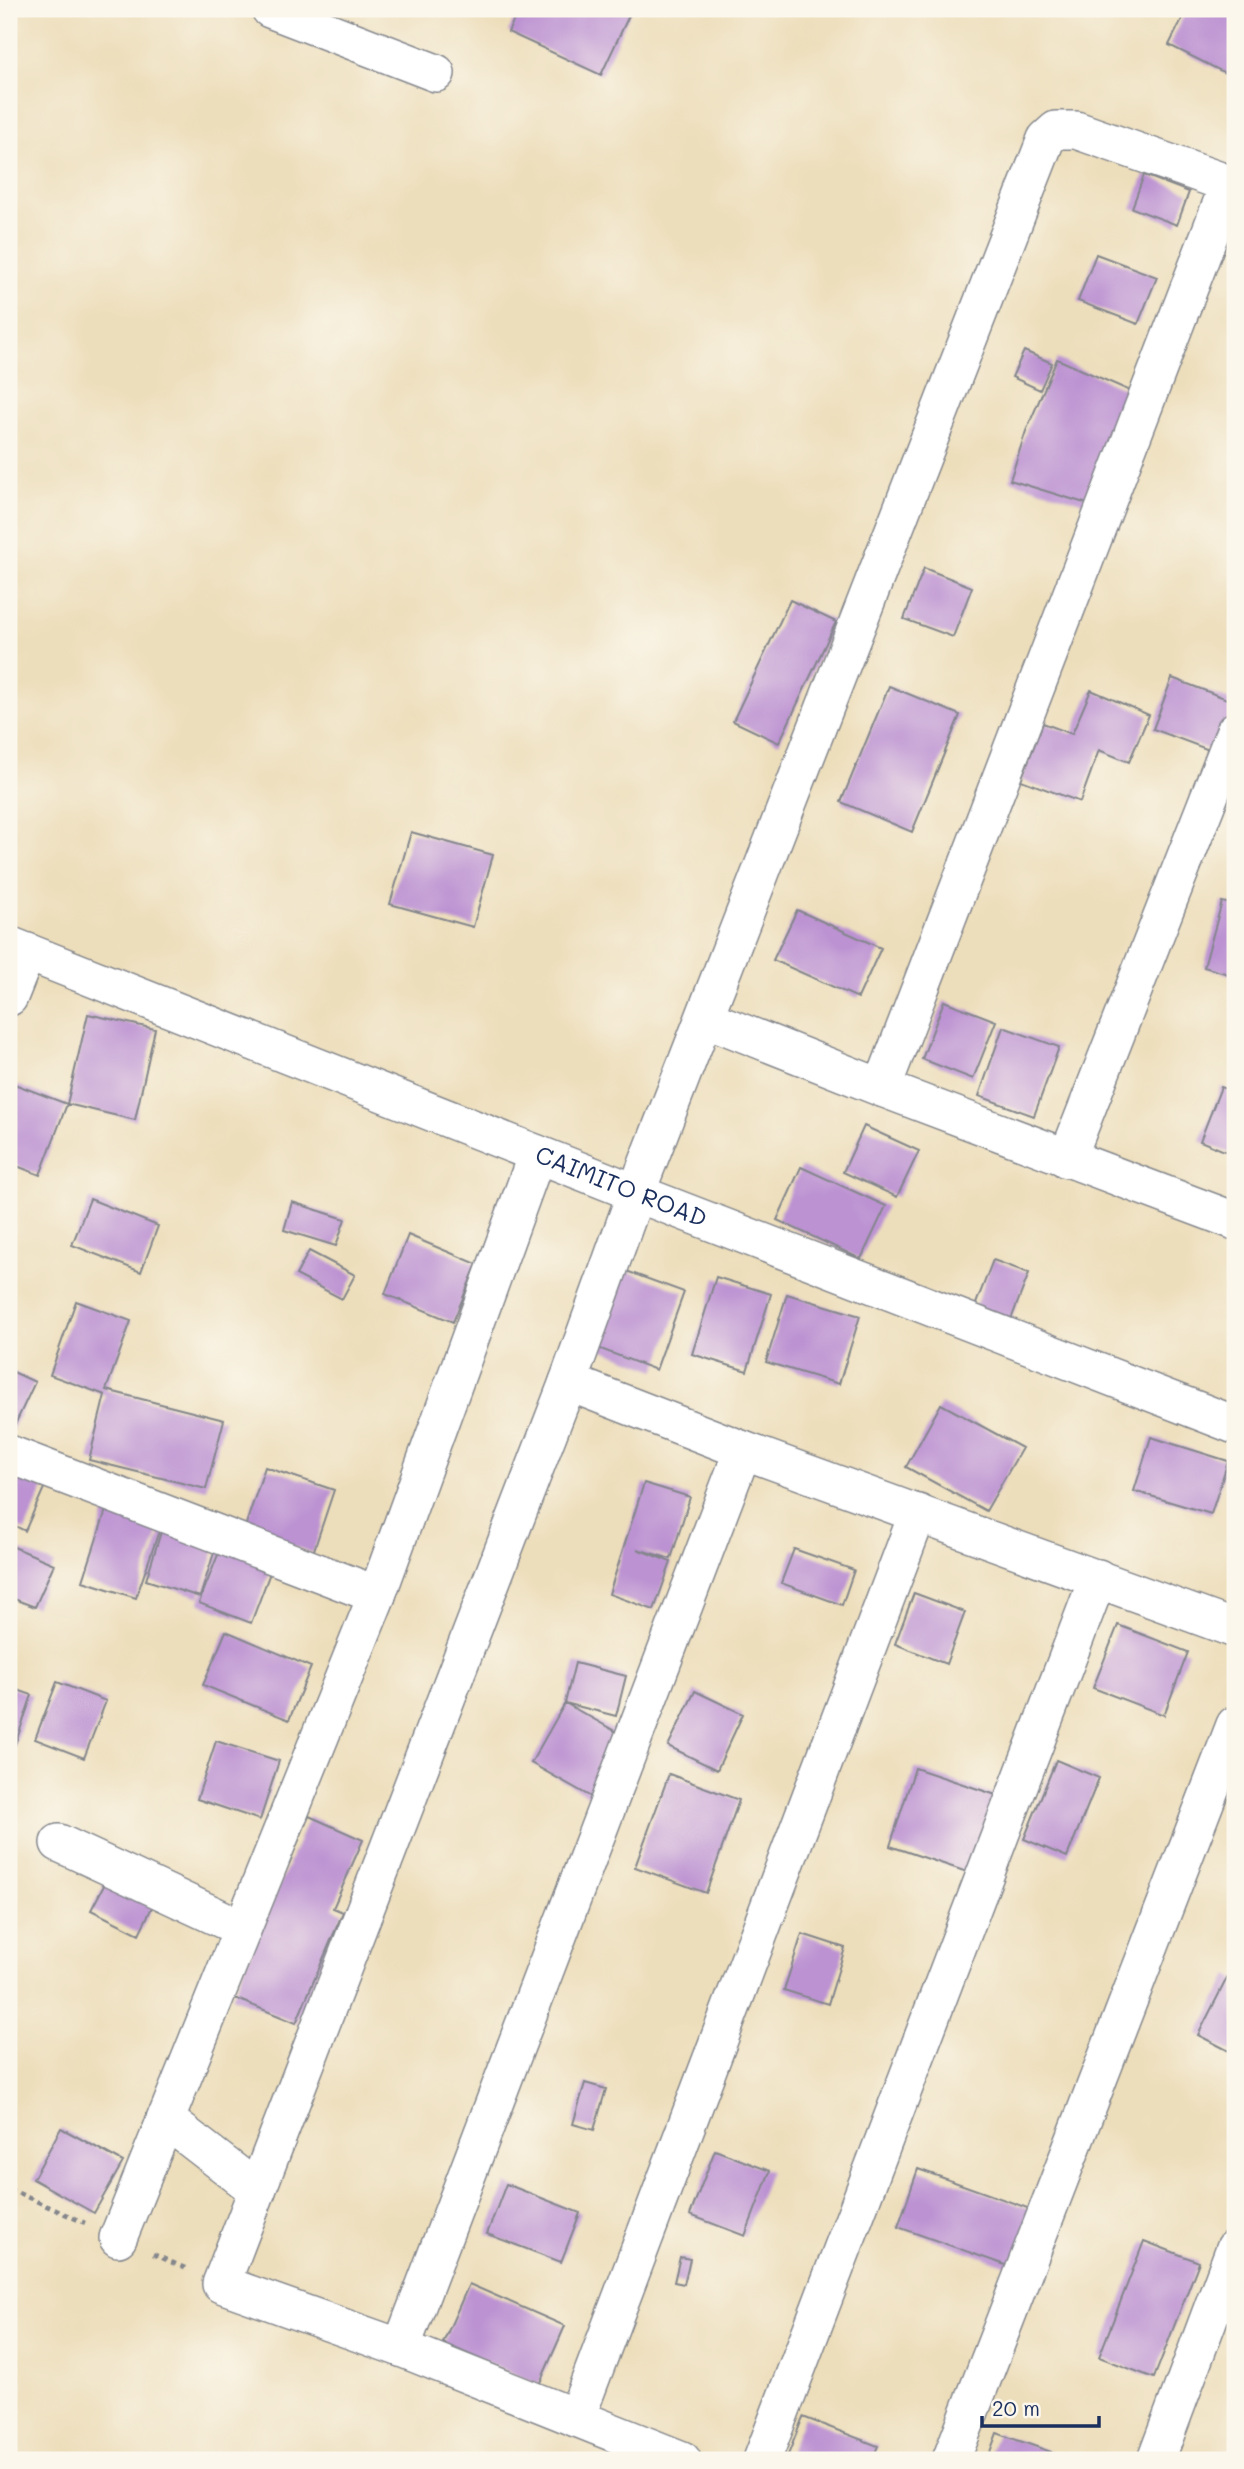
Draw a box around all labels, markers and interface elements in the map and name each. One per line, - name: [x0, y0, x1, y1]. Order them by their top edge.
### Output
- street label: CAIMITO ROAD: [531, 1138, 712, 1233]
- scale bar: [982, 2385, 1099, 2429]
- text: 20 m: [992, 2394, 1040, 2421]

